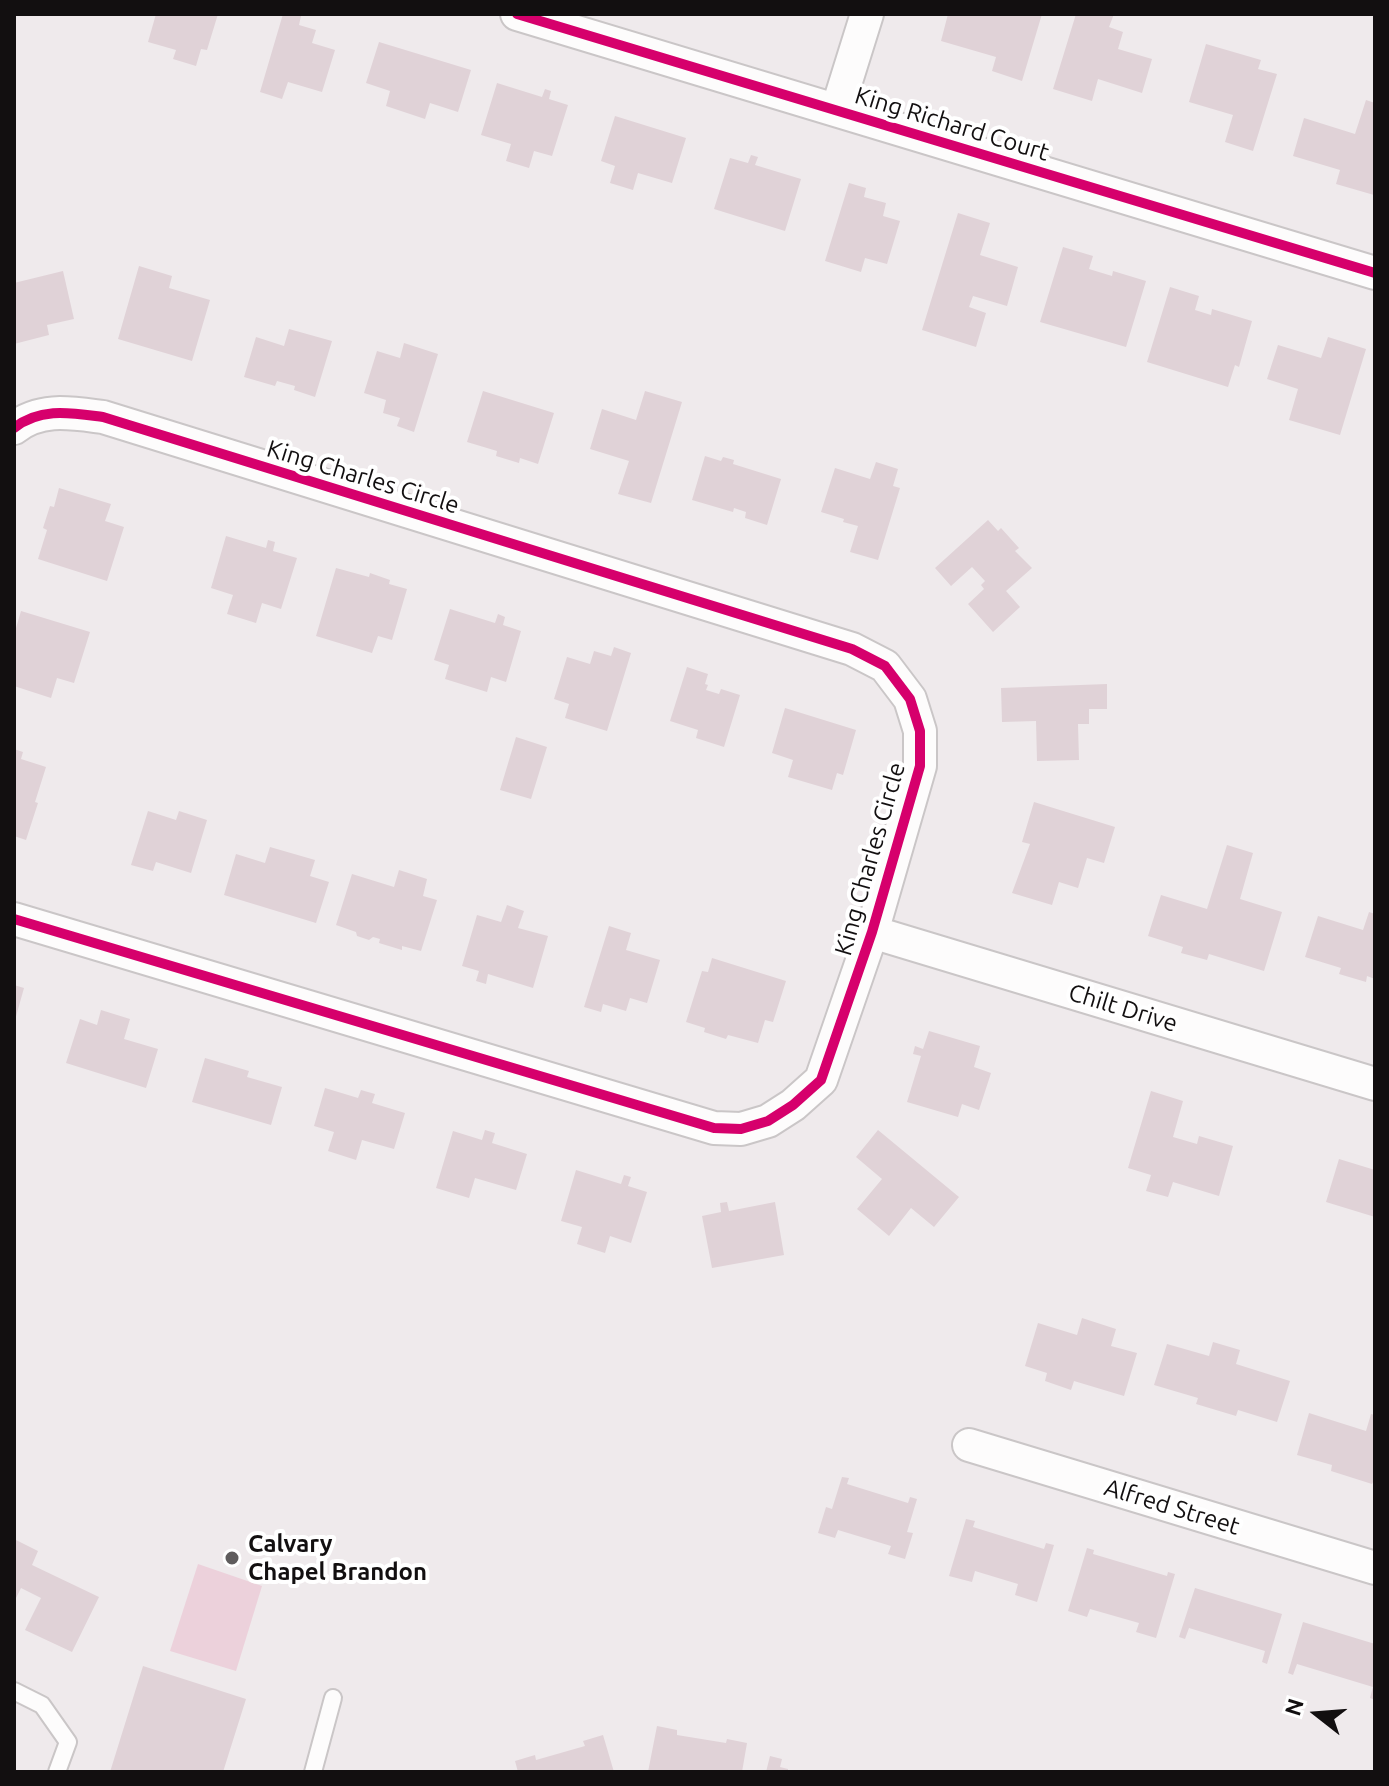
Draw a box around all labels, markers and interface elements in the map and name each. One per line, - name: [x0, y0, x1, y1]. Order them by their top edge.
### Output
- street label: King Richard Court: [851, 81, 1053, 167]
- street label: King Charles Circle: [263, 434, 463, 520]
- street label: King Charles Circle: [829, 759, 911, 959]
- street label: Chilt Drive: [1065, 978, 1181, 1038]
- street label: Alfred Street: [1101, 1473, 1243, 1541]
- place label: Calvary Chapel Brandon: [248, 1530, 427, 1586]
- marker: Calvary Chapel Brandon: [223, 1549, 241, 1567]
- north arrow: [1277, 1674, 1357, 1754]
- text: N: [1279, 1695, 1308, 1718]

